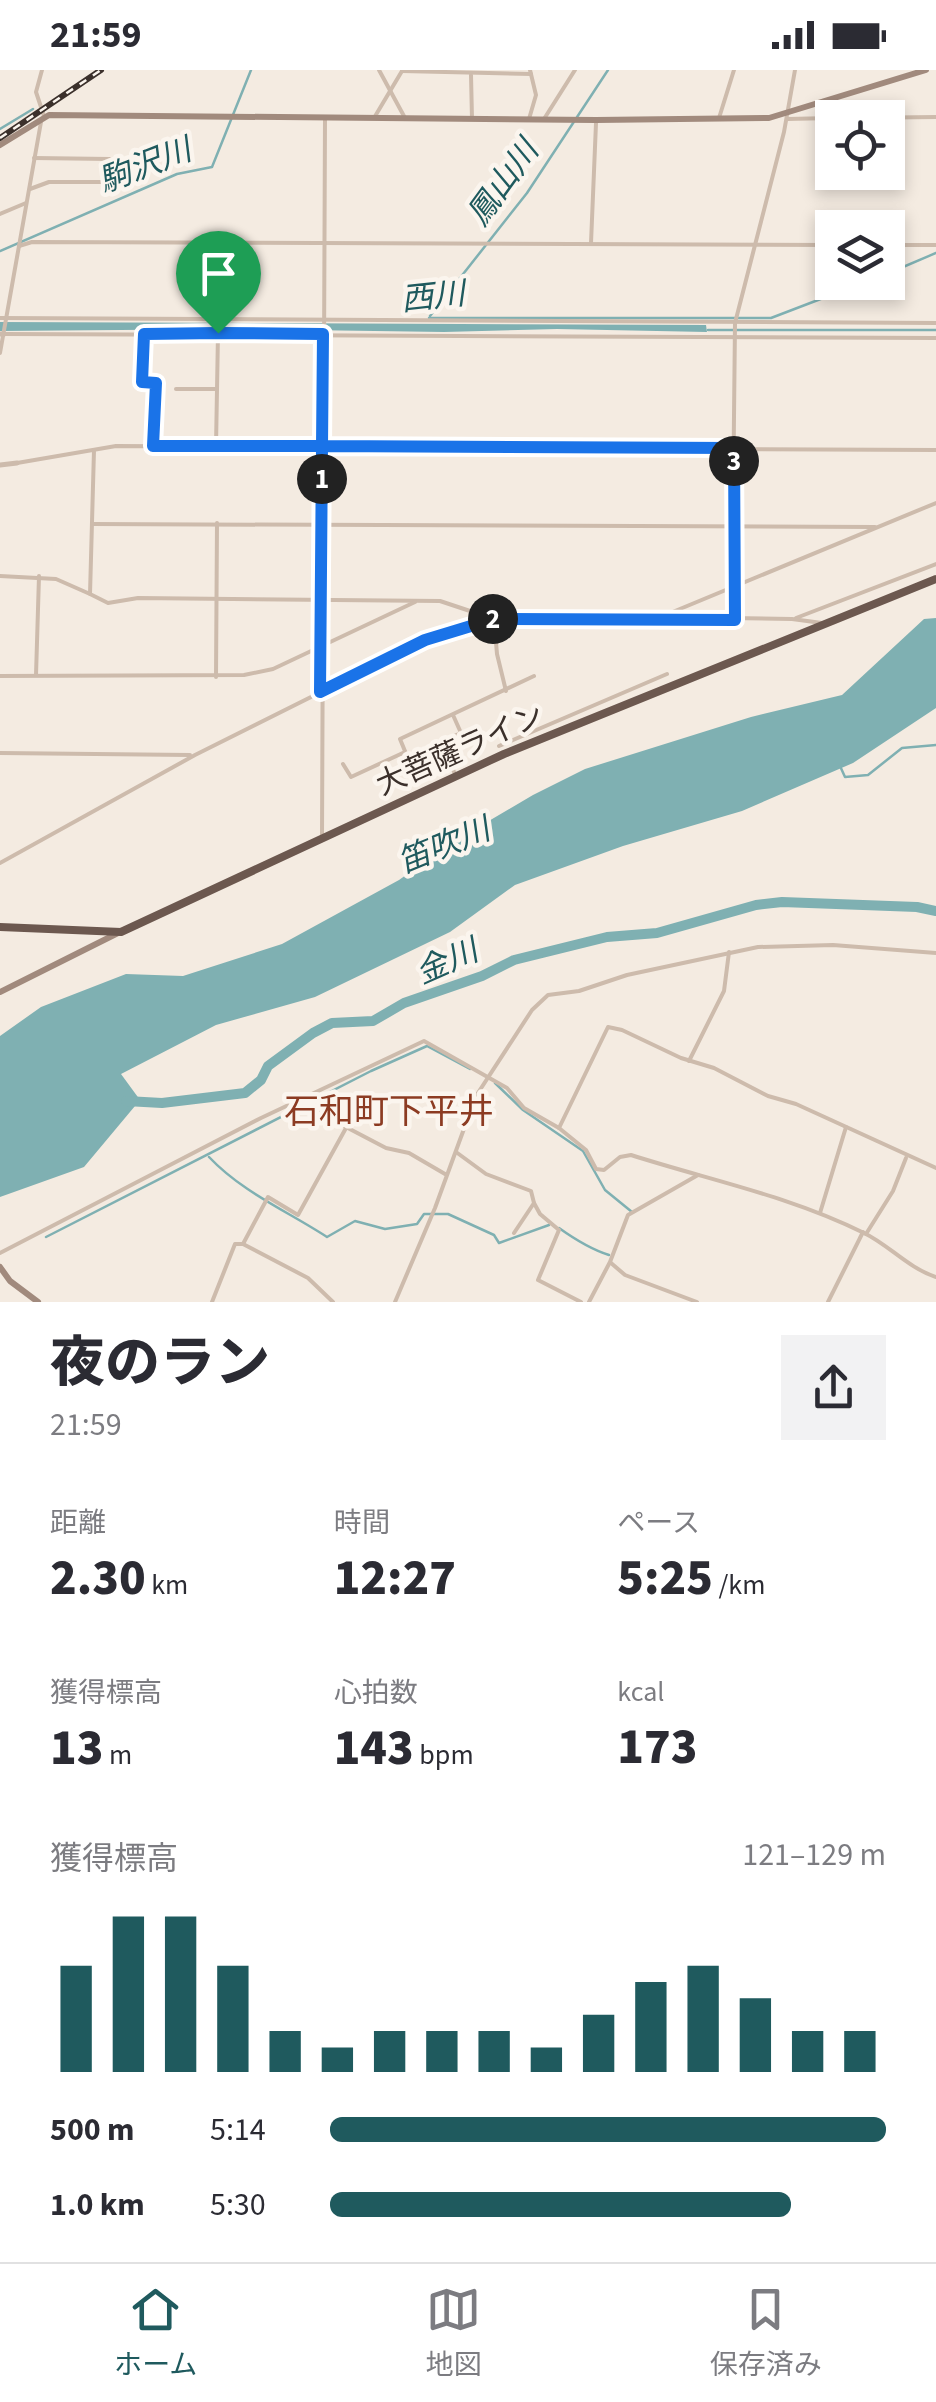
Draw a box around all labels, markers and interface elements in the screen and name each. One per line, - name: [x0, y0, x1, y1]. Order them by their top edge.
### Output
- text: 21:59: [50, 8, 142, 62]
- map controls: [815, 100, 905, 300]
- button: locate: [815, 100, 905, 190]
- water label: 駒沢川: [92, 126, 201, 205]
- water label: 鳳山川: [456, 128, 552, 235]
- button: layers: [815, 210, 905, 300]
- pin: [176, 231, 261, 334]
- icon: arrive: [191, 246, 246, 301]
- water label: 西川: [399, 270, 470, 323]
- pin: 3: [709, 436, 759, 486]
- text: 3: [727, 441, 741, 481]
- pin: 1: [297, 454, 347, 504]
- text: 1: [315, 459, 329, 499]
- pin: 2: [468, 594, 518, 644]
- text: 2: [486, 599, 500, 639]
- street label: 大菩薩ライン: [369, 694, 551, 806]
- water label: 笛吹川: [391, 806, 500, 885]
- water label: 金川: [408, 927, 488, 996]
- district label: 石和町下平井: [284, 1087, 494, 1137]
- text: 夜のラン: [50, 1325, 270, 1403]
- button: share: [781, 1335, 886, 1440]
- text: 21:59: [50, 1402, 122, 1448]
- text: 距離: [50, 1503, 106, 1543]
- text: 時間: [334, 1503, 390, 1543]
- text: ペース: [617, 1503, 700, 1543]
- text: 2.30: [50, 1543, 146, 1614]
- text: 12:27: [334, 1543, 456, 1614]
- text: 5:25: [617, 1543, 713, 1614]
- text: km: [146, 1565, 188, 1605]
- text: /km: [713, 1565, 765, 1605]
- text: kcal: [617, 1672, 664, 1712]
- text: 獲得標高: [50, 1673, 162, 1713]
- text: 心拍数: [334, 1673, 418, 1713]
- text: 173: [617, 1712, 697, 1783]
- text: 13: [50, 1713, 103, 1784]
- text: 143: [334, 1713, 414, 1784]
- text: m: [103, 1735, 132, 1775]
- text: bpm: [414, 1735, 474, 1775]
- text: 121–129 m: [742, 1832, 886, 1878]
- text: 獲得標高: [50, 1836, 178, 1882]
- text: 500 m: [50, 2107, 135, 2153]
- text: 5:14: [210, 2107, 266, 2153]
- text: 1.0 km: [50, 2182, 145, 2228]
- text: 5:30: [210, 2182, 266, 2228]
- tab: ホーム: [114, 2282, 197, 2385]
- tab: 地図: [426, 2282, 482, 2385]
- tab: 保存済み: [710, 2282, 822, 2385]

